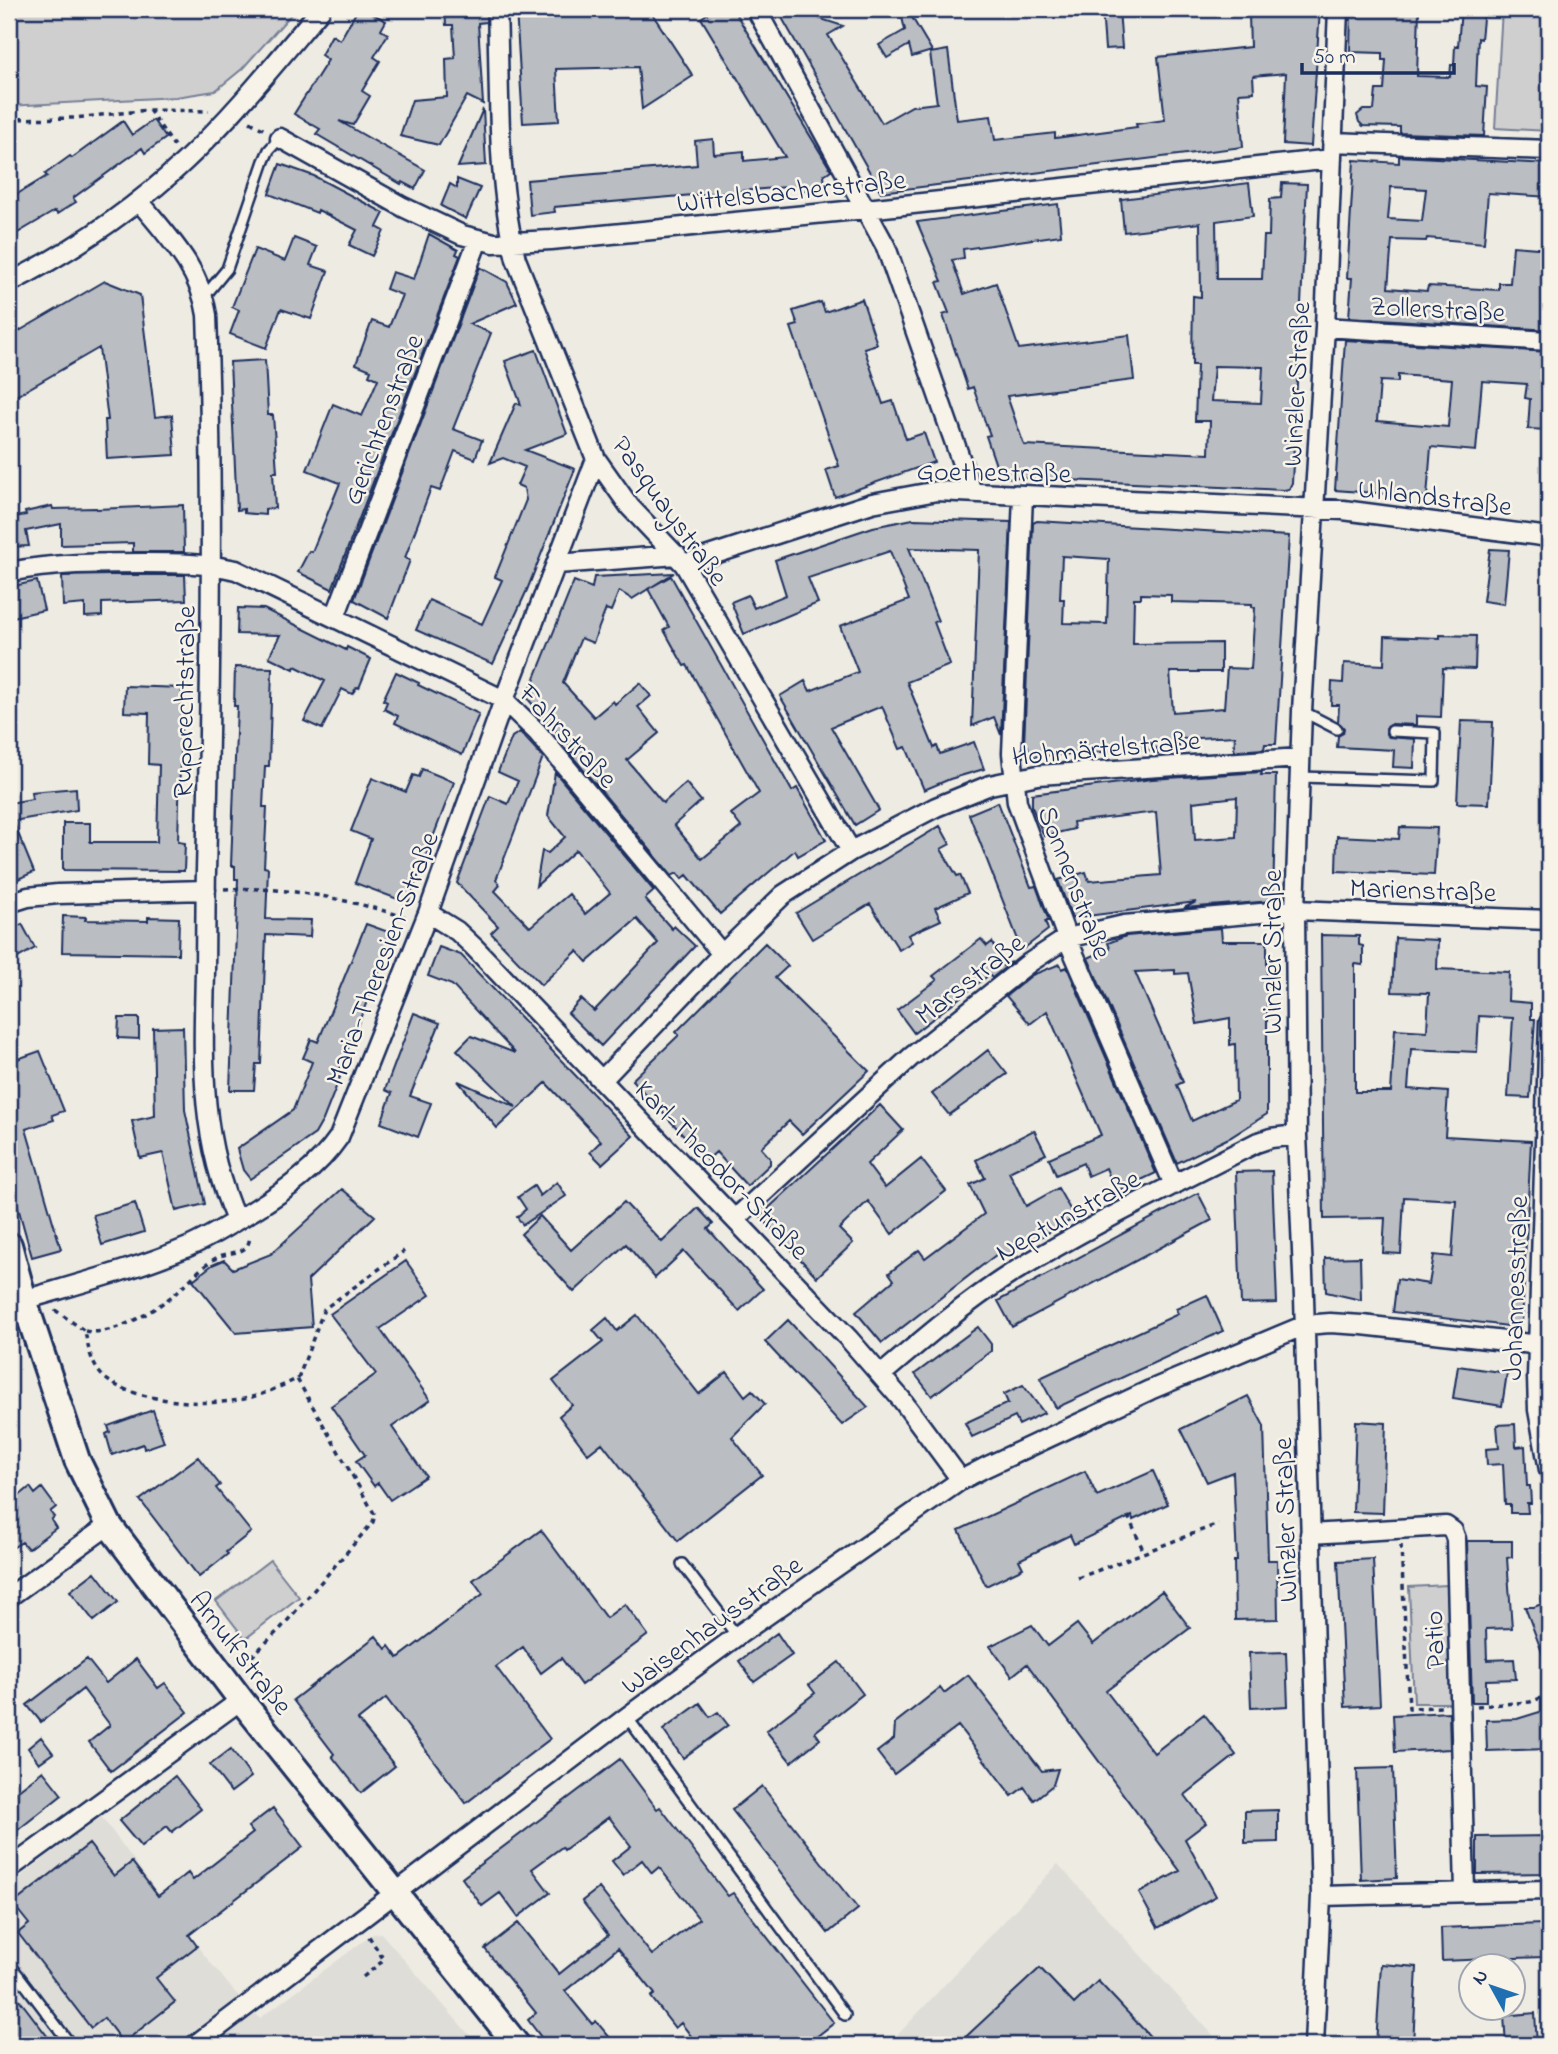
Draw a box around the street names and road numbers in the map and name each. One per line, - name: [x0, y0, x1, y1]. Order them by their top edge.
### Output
- street label: Wittelsbacherstraße: [675, 161, 908, 226]
- street label: Zollerstraße: [1369, 287, 1507, 336]
- street label: Winzler Straße: [1274, 300, 1323, 468]
- street label: Gerichtenstraße: [334, 328, 437, 512]
- street label: Pasquaystraße: [600, 428, 737, 596]
- street label: Goethestraße: [916, 453, 1072, 496]
- street label: Uhlandstraße: [1355, 470, 1514, 529]
- street label: Rupprechtstraße: [164, 605, 209, 799]
- street label: Fahrstraße: [506, 675, 626, 799]
- street label: Hohmärtelstraße: [1010, 722, 1203, 779]
- street label: Sonnenstraße: [1025, 801, 1121, 966]
- street label: Maria-Theresien-Straße: [317, 826, 452, 1092]
- street label: Winzler Straße: [1254, 869, 1295, 1034]
- street label: Marienstraße: [1349, 869, 1497, 916]
- street label: Marsstraße: [907, 924, 1035, 1037]
- street label: Karl-Theodor-Straße: [623, 1072, 818, 1271]
- street label: Neptunstraße: [989, 1160, 1149, 1274]
- street label: Johannesstraße: [1494, 1195, 1541, 1381]
- street label: Winzler Straße: [1264, 1436, 1311, 1603]
- street label: Waisenhausstraße: [614, 1547, 813, 1707]
- street label: Arnulfstraße: [178, 1583, 301, 1725]
- street label: Patio: [1415, 1610, 1458, 1670]

